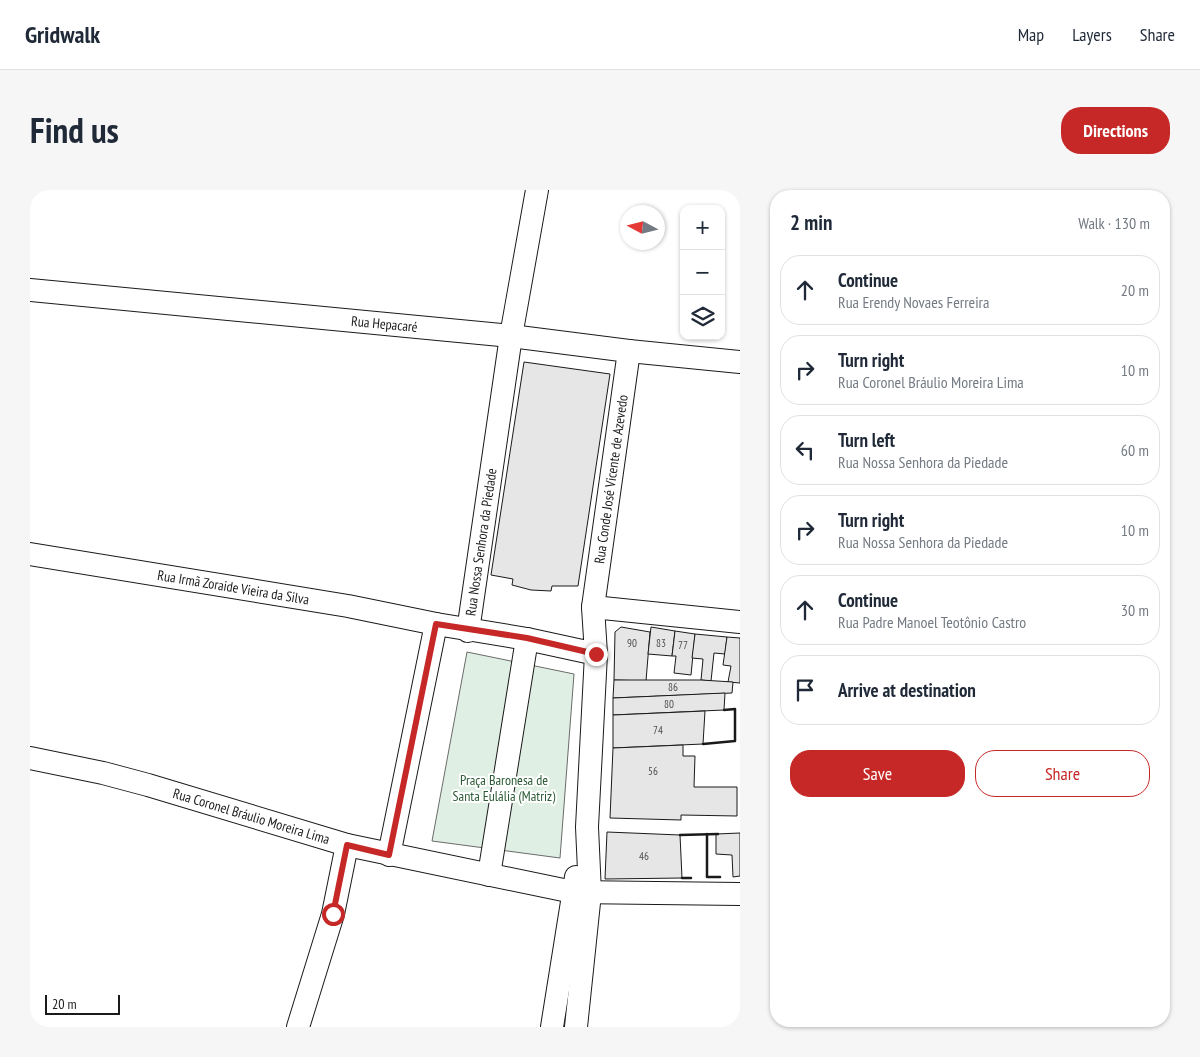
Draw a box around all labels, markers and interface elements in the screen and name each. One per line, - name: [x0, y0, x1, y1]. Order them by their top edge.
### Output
- text: Gridwalk: [25, 19, 100, 50]
- text: Map: [1018, 23, 1044, 46]
- text: Layers: [1072, 23, 1112, 46]
- text: Share: [1140, 23, 1175, 46]
- text: Find us: [30, 107, 119, 153]
- button: Directions: [1061, 107, 1170, 154]
- north arrow: [620, 205, 665, 250]
- map controls: [680, 205, 725, 340]
- button: +: [680, 205, 725, 250]
- text: 2 min: [790, 209, 832, 236]
- text: Walk · 130 m: [1078, 213, 1150, 233]
- button: −: [680, 250, 725, 295]
- text: Continue: [838, 268, 898, 292]
- icon: ahead: [791, 276, 819, 304]
- text: 20 m: [1121, 280, 1149, 300]
- text: Rua Erendy Novaes Ferreira: [838, 292, 989, 312]
- button: layers: [680, 295, 725, 340]
- street label: Rua Hepacaré: [350, 312, 419, 336]
- text: Turn right: [838, 348, 904, 372]
- icon: right: [791, 356, 819, 384]
- text: 10 m: [1121, 360, 1149, 380]
- text: Rua Coronel Bráulio Moreira Lima: [838, 372, 1024, 392]
- street label: Rua Conde José Vicente de Azevedo: [590, 394, 632, 565]
- text: Turn left: [838, 428, 895, 452]
- icon: left: [791, 436, 819, 464]
- text: 60 m: [1121, 440, 1149, 460]
- text: Rua Nossa Senhora da Piedade: [838, 452, 1008, 472]
- street label: Rua Nossa Senhora da Piedade: [461, 467, 501, 617]
- text: Turn right: [838, 508, 904, 532]
- icon: right: [791, 516, 819, 544]
- text: 10 m: [1121, 520, 1149, 540]
- text: Rua Nossa Senhora da Piedade: [838, 532, 1008, 552]
- street label: Rua Irmã Zoraide Vieira da Silva: [156, 566, 310, 609]
- text: Continue: [838, 588, 898, 612]
- icon: ahead: [791, 596, 819, 624]
- text: 30 m: [1121, 600, 1149, 620]
- text: Rua Padre Manoel Teotônio Castro: [838, 612, 1026, 632]
- house number: 90: [627, 636, 637, 650]
- house number: 83: [656, 636, 666, 650]
- house number: 77: [678, 638, 688, 652]
- route end: [585, 643, 608, 666]
- icon: arrive: [791, 676, 819, 704]
- text: Arrive at destination: [838, 678, 976, 702]
- house number: 86: [668, 680, 678, 694]
- house number: 80: [664, 697, 674, 711]
- house number: 74: [653, 723, 663, 737]
- button: Save: [790, 750, 965, 797]
- button: Share: [975, 750, 1150, 797]
- house number: 56: [648, 764, 658, 778]
- park label: Praça Baronesa de Santa Eulália (Matriz): [453, 771, 556, 805]
- street label: Rua Coronel Bráulio Moreira Lima: [171, 784, 332, 848]
- house number: 46: [639, 849, 649, 863]
- route start: [322, 903, 345, 926]
- scale bar: [45, 992, 120, 1015]
- text: 20 m: [52, 995, 77, 1013]

